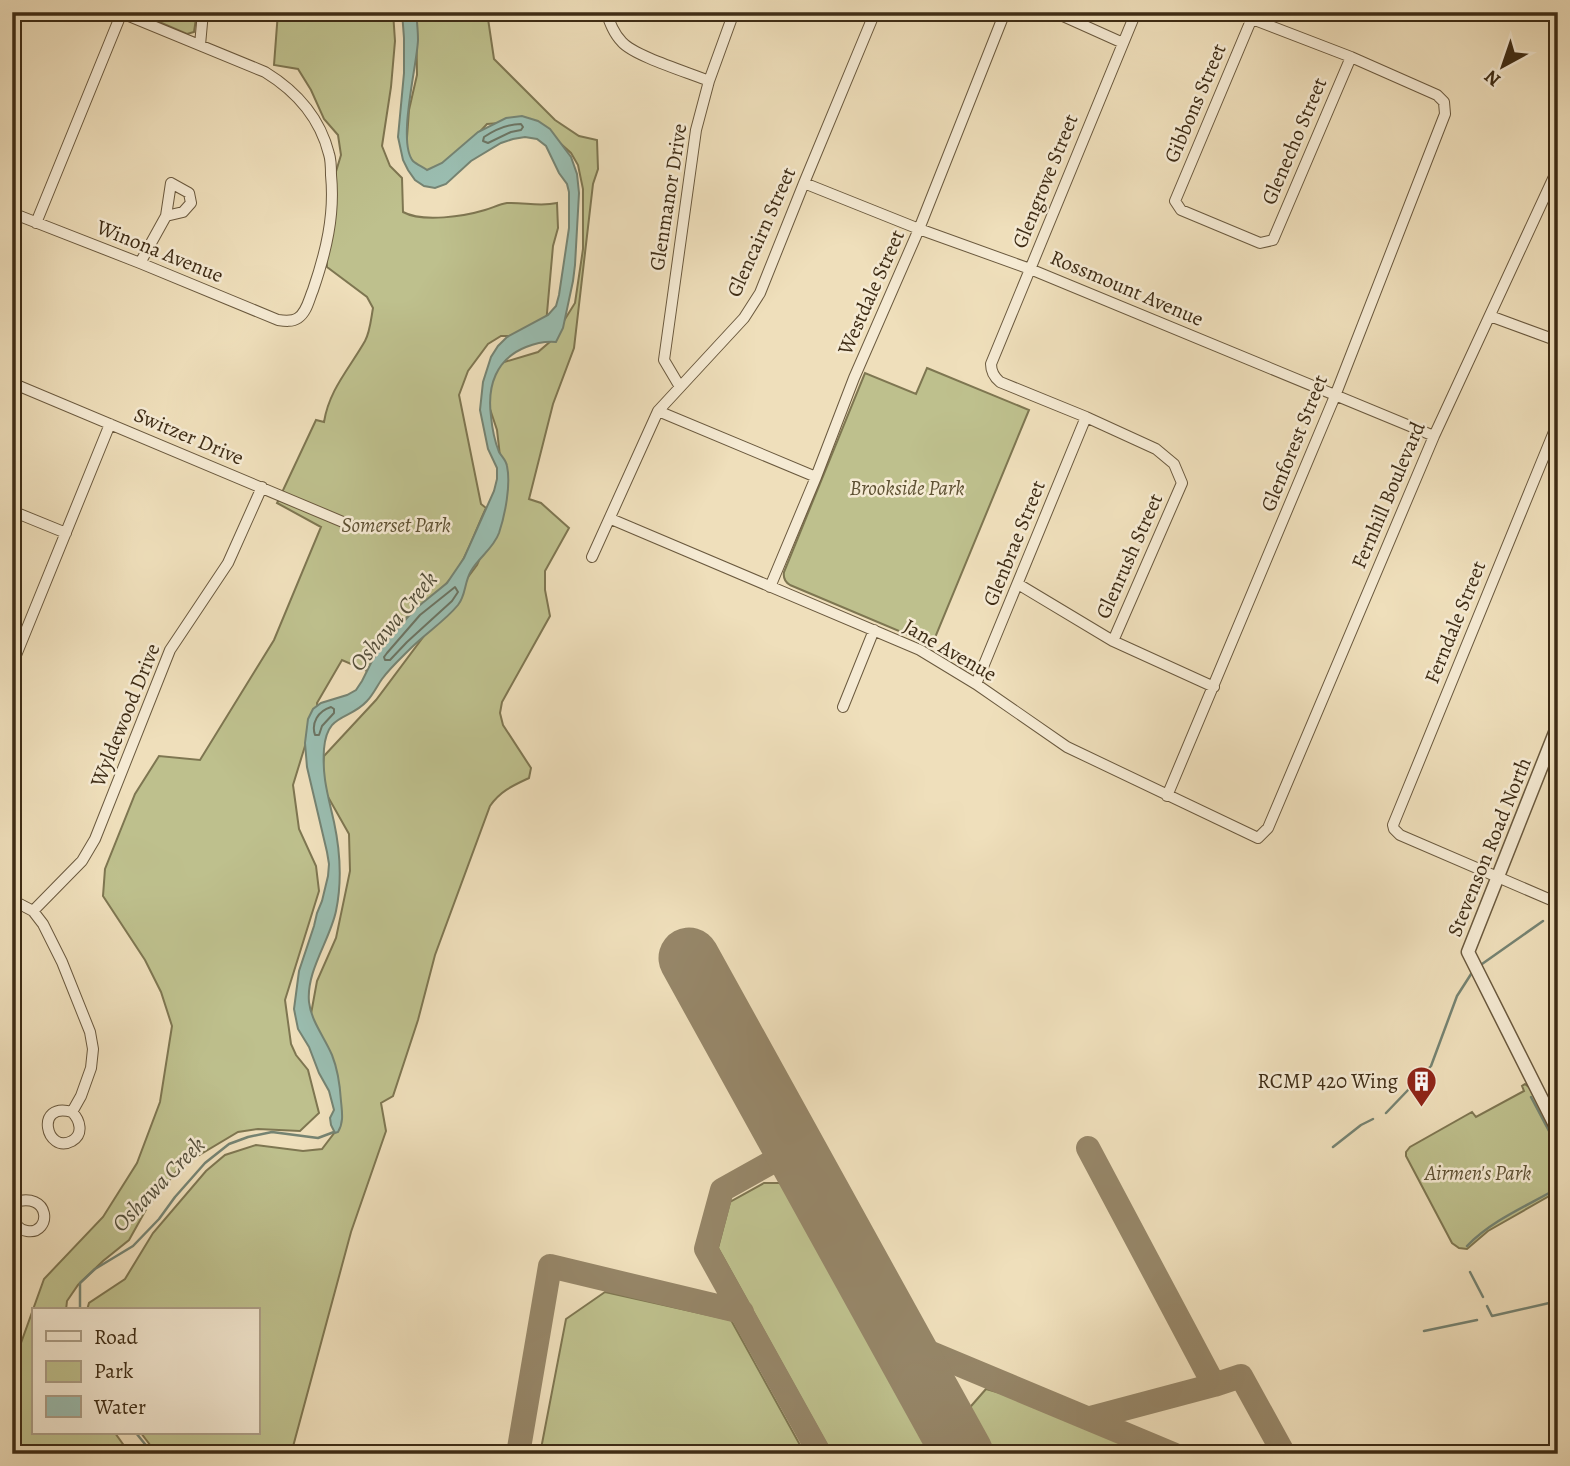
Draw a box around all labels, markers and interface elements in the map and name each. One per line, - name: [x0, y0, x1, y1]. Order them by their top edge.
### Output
- north arrow: [1468, 32, 1538, 102]
- street label: Gibbons Street: [1157, 39, 1233, 167]
- text: N: [1479, 64, 1506, 93]
- street label: Glenecho Street: [1255, 73, 1333, 209]
- street label: Glengrove Street: [1005, 110, 1085, 252]
- street label: Glenmanor Drive: [643, 122, 693, 272]
- street label: Glencairn Street: [720, 162, 802, 301]
- street label: Winona Avenue: [91, 212, 228, 289]
- street label: Westdale Street: [831, 225, 911, 360]
- street label: Rossmount Avenue: [1046, 243, 1208, 333]
- street label: Glenforest Street: [1254, 370, 1334, 516]
- street label: Switzer Drive: [130, 400, 248, 472]
- street label: Fernhill Boulevard: [1344, 417, 1432, 573]
- park label: Brookside Park: [849, 474, 965, 502]
- street label: Glenbrae Street: [976, 476, 1052, 610]
- street label: Glenrush Street: [1089, 489, 1169, 623]
- park label: Somerset Park: [341, 511, 451, 539]
- street label: Ferndale Street: [1418, 556, 1492, 688]
- water label: Oshawa Creek: [342, 565, 444, 678]
- street label: Jane Avenue: [898, 612, 1002, 688]
- street label: Wyldewood Drive: [83, 639, 166, 792]
- street label: Stevenson Road North: [1440, 753, 1538, 941]
- building icon: RCMP 420 Wing: [1404, 1064, 1438, 1108]
- place label: RCMP 420 Wing: [1257, 1067, 1398, 1095]
- water label: Oshawa Creek: [105, 1130, 212, 1239]
- park label: Airmen's Park: [1424, 1159, 1531, 1187]
- legend: [32, 1308, 259, 1434]
- text: Road: [94, 1323, 138, 1351]
- text: Park: [94, 1357, 134, 1385]
- text: Water: [93, 1393, 146, 1421]

